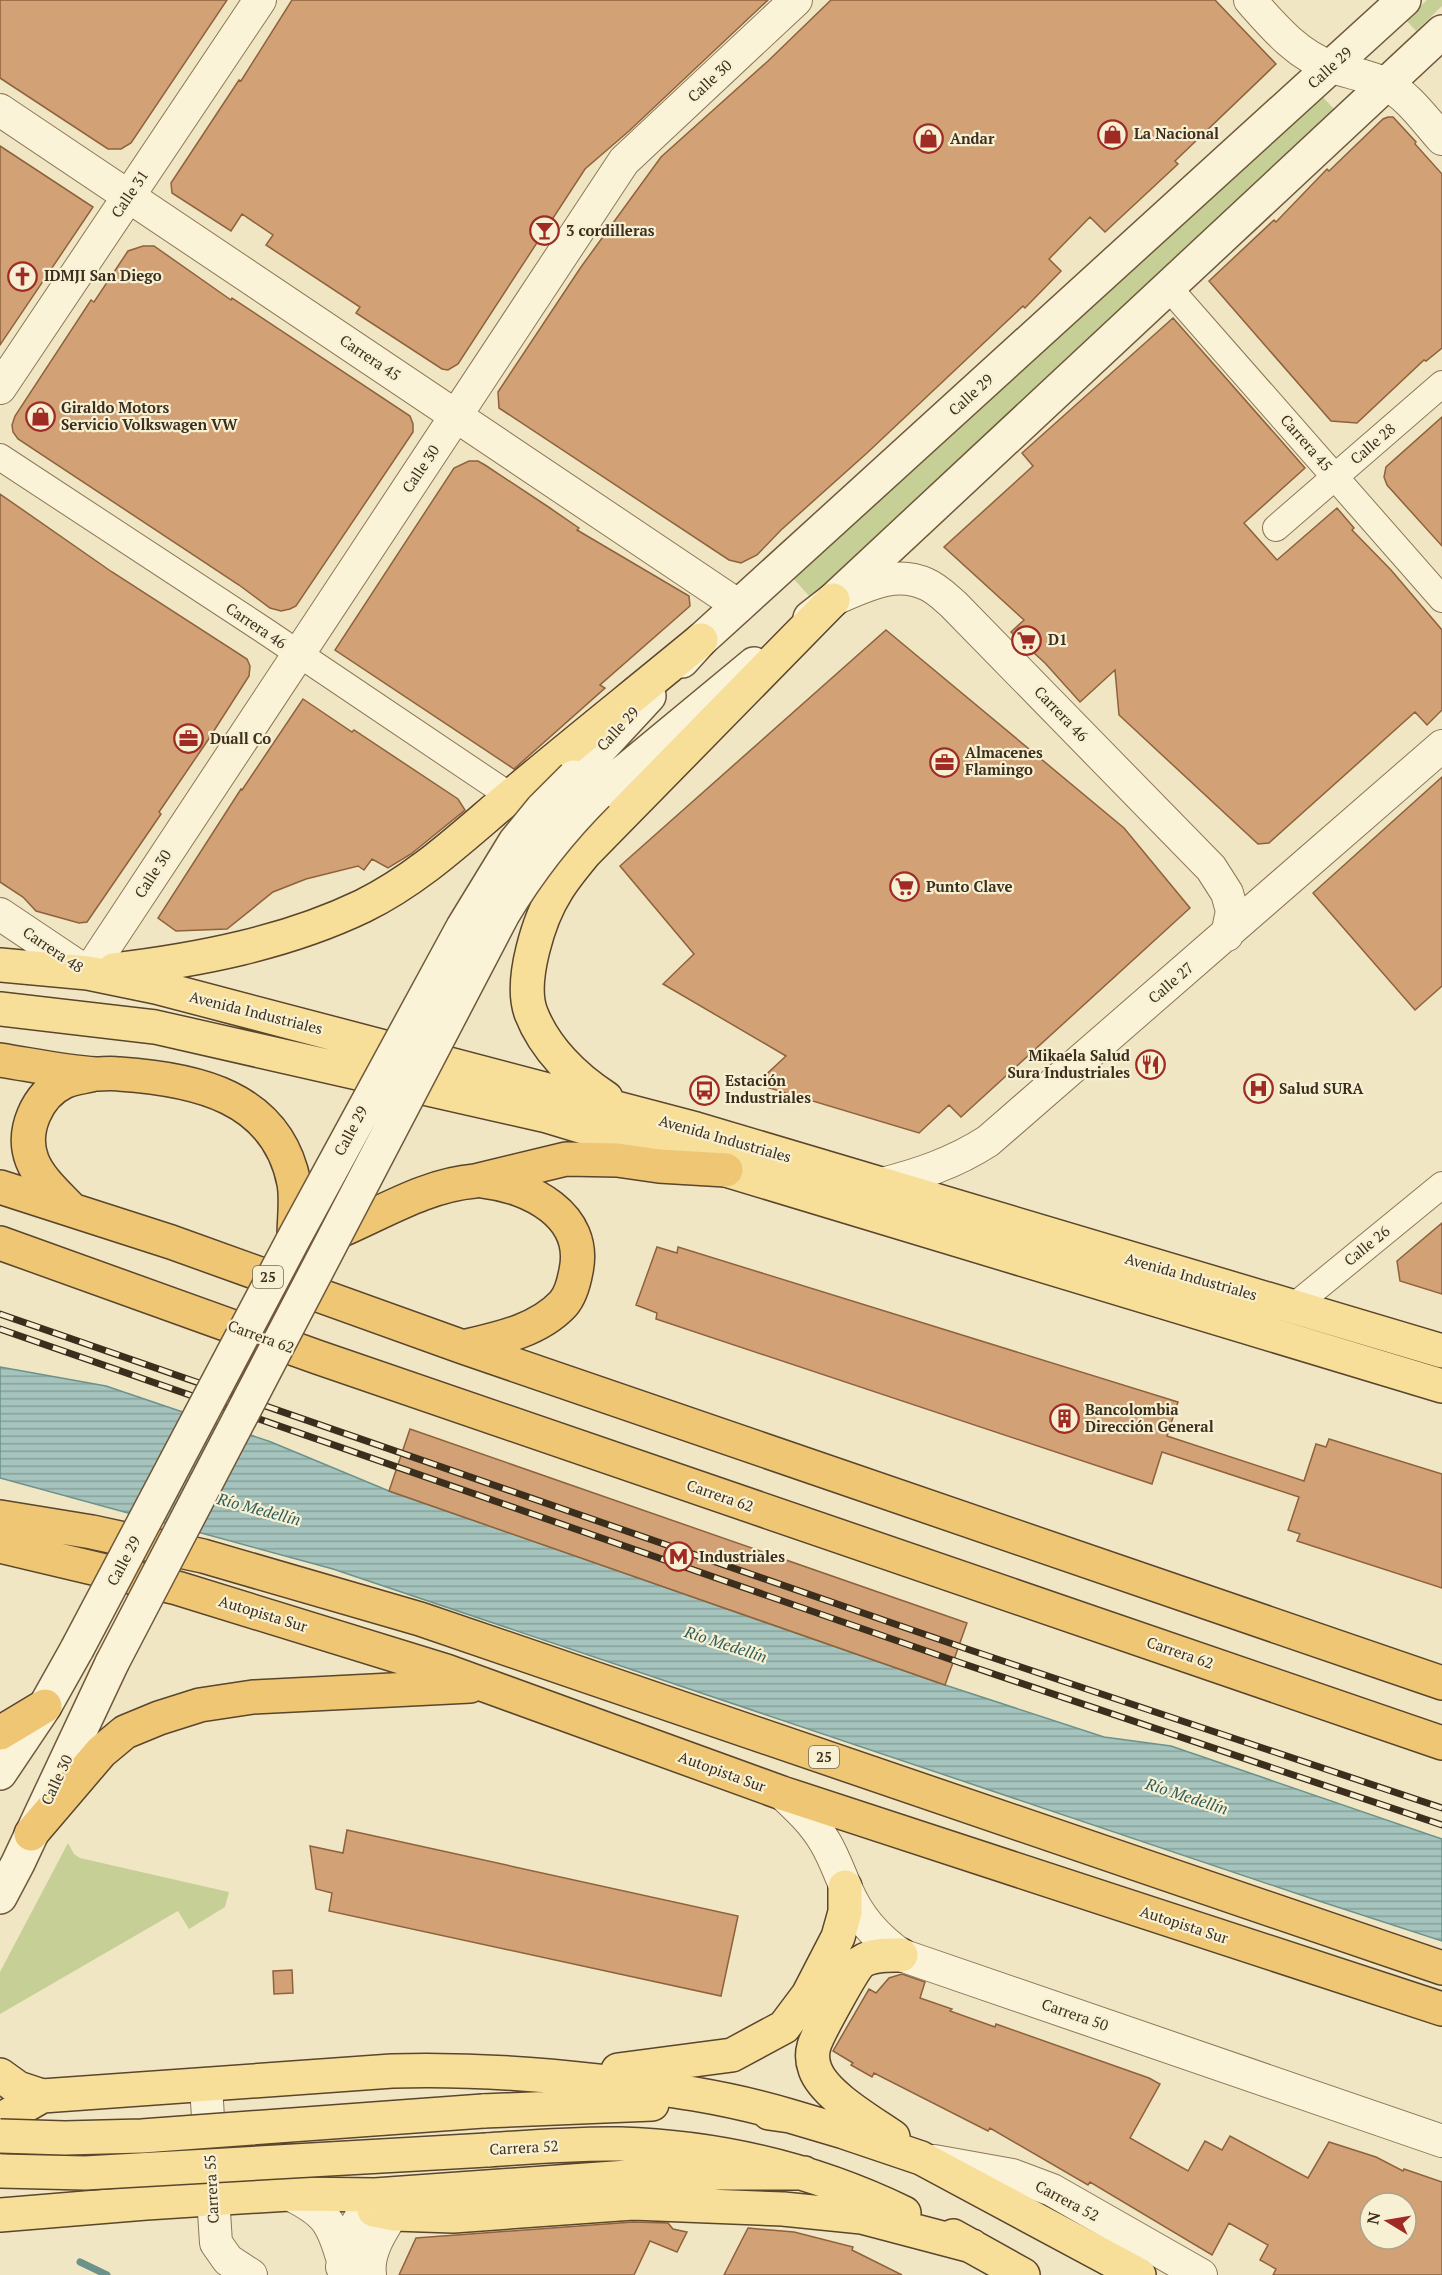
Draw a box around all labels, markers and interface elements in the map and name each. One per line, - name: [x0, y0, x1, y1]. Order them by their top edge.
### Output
- street label: Calle 29: [1303, 42, 1356, 93]
- street label: Calle 30: [683, 55, 736, 106]
- shop icon: La Nacional: [1097, 118, 1129, 150]
- shop icon: Andar: [913, 123, 945, 155]
- place label: La Nacional: [1134, 123, 1219, 143]
- place label: Andar: [950, 128, 995, 148]
- street label: Calle 31: [106, 166, 152, 221]
- bar icon: 3 cordilleras: [529, 215, 561, 247]
- place label: 3 cordilleras: [566, 220, 655, 240]
- church icon: IDMJI San Diego: [7, 260, 39, 292]
- place label: IDMJI San Diego: [44, 265, 162, 285]
- street label: Carrera 45: [336, 330, 405, 385]
- street label: Calle 29: [944, 369, 997, 420]
- place label: Giraldo Motors Servicio Volkswagen VW: [61, 397, 238, 434]
- shop icon: Giraldo Motors Servicio Volkswagen VW: [24, 401, 56, 433]
- street label: Carrera 45: [1276, 410, 1337, 475]
- street label: Calle 28: [1346, 418, 1399, 468]
- street label: Calle 30: [397, 441, 443, 496]
- street label: Carrera 46: [222, 598, 291, 653]
- supermarket icon: D1: [1011, 624, 1043, 656]
- place label: D1: [1048, 629, 1068, 649]
- street label: Carrera 46: [1030, 681, 1093, 745]
- street label: Calle 29: [592, 702, 643, 755]
- office icon: Duall Co: [173, 723, 205, 755]
- place label: Duall Co: [210, 728, 271, 748]
- place label: Almacenes Flamingo: [965, 742, 1043, 779]
- office icon: Almacenes Flamingo: [928, 746, 960, 778]
- street label: Calle 30: [129, 846, 175, 901]
- supermarket icon: Punto Clave: [889, 871, 921, 903]
- place label: Punto Clave: [926, 876, 1012, 896]
- street label: Carrera 48: [19, 922, 88, 977]
- street label: Calle 27: [1144, 957, 1197, 1007]
- street label: Avenida Industriales: [188, 986, 325, 1038]
- place label: Mikaela Salud Sura Industriales: [1007, 1045, 1130, 1082]
- restaurant icon: Mikaela Salud Sura Industriales: [1135, 1049, 1167, 1081]
- place label: Estación Industriales: [725, 1070, 811, 1107]
- hospital icon: Salud SURA: [1242, 1073, 1274, 1105]
- bus stop icon: Estación Industriales: [688, 1074, 720, 1106]
- place label: Salud SURA: [1279, 1078, 1364, 1098]
- street label: Calle 29: [329, 1102, 371, 1159]
- street label: Avenida Industriales: [657, 1110, 794, 1166]
- street label: Calle 26: [1339, 1221, 1393, 1270]
- street label: Avenida Industriales: [1123, 1248, 1260, 1304]
- road number: 25: [253, 1266, 283, 1288]
- street label: Carrera 62: [225, 1315, 297, 1357]
- place label: Bancolombia Dirección General: [1085, 1399, 1214, 1436]
- building icon: Bancolombia Dirección General: [1048, 1403, 1080, 1435]
- street label: Carrera 62: [684, 1474, 756, 1516]
- water label: Río Medellín: [214, 1487, 303, 1531]
- street label: Calle 29: [102, 1532, 144, 1589]
- metro station icon: Industriales: [662, 1541, 694, 1573]
- place label: Industriales: [699, 1546, 785, 1566]
- street label: Autopista Sur: [217, 1590, 310, 1636]
- water label: Río Medellín: [681, 1620, 770, 1668]
- street label: Carrera 62: [1144, 1631, 1216, 1673]
- street label: Autopista Sur: [676, 1746, 769, 1796]
- road number: 25: [809, 1746, 839, 1768]
- street label: Calle 30: [36, 1751, 76, 1808]
- water label: Río Medellín: [1142, 1772, 1231, 1820]
- street label: Autopista Sur: [1138, 1900, 1231, 1948]
- street label: Carrera 50: [1039, 1993, 1111, 2035]
- street label: Carrera 52: [489, 2135, 559, 2159]
- street label: Carrera 55: [199, 2154, 223, 2224]
- street label: Carrera 52: [1032, 2175, 1103, 2225]
- north arrow: [1358, 2191, 1418, 2251]
- text: N: [1361, 2210, 1385, 2226]

